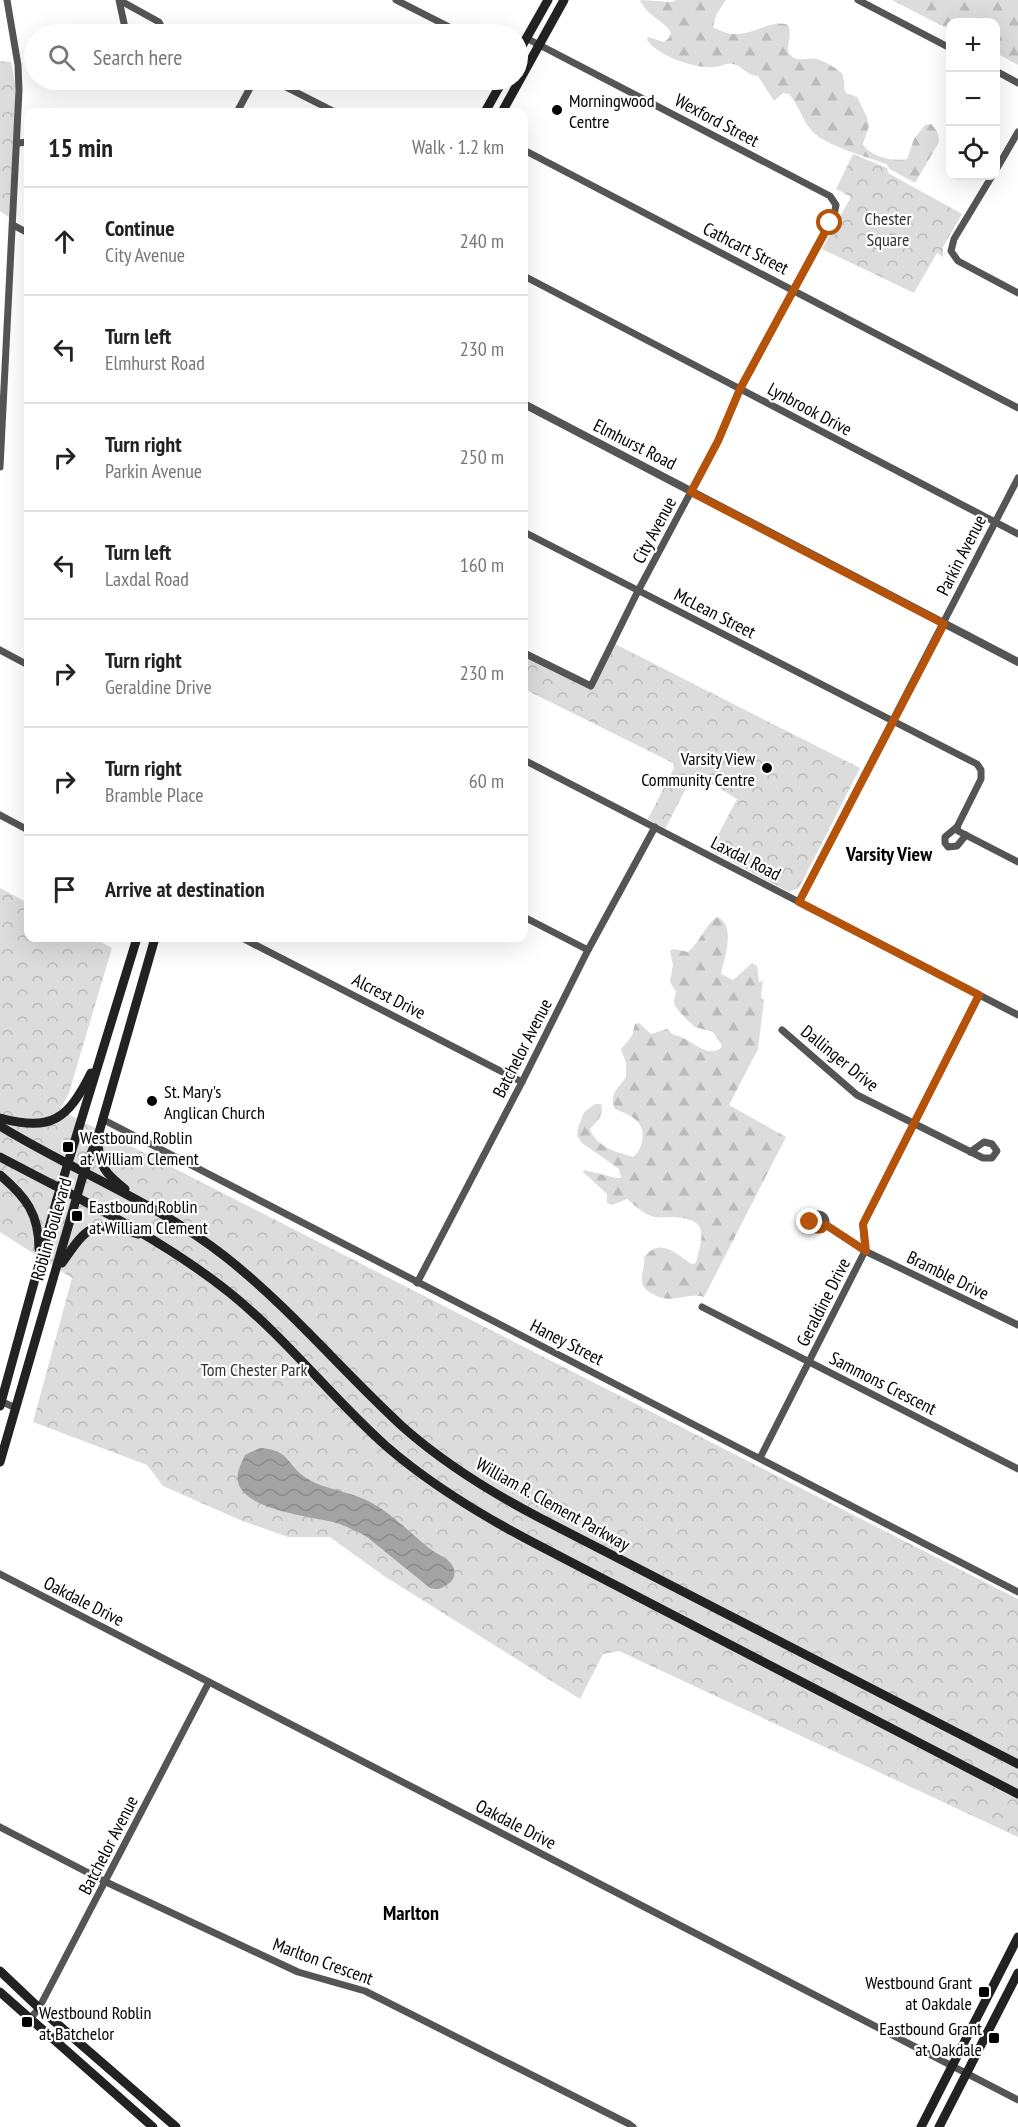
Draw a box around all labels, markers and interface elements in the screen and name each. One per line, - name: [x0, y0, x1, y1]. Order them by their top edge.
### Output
- map controls: [946, 18, 1000, 180]
- button: +: [946, 18, 1000, 72]
- search box: [24, 24, 528, 90]
- icon: search: [45, 41, 78, 74]
- text: Search here: [93, 43, 182, 71]
- button: −: [946, 72, 1000, 126]
- street label: Wexford Street: [671, 88, 763, 152]
- place label: Morningwood Centre: [569, 89, 654, 133]
- marker: Morningwood Centre: [550, 103, 564, 117]
- button: locate: [946, 126, 1000, 180]
- text: 15 min: [48, 131, 113, 164]
- text: Walk · 1.2 km: [412, 134, 504, 160]
- park label: Chester Square: [865, 207, 911, 251]
- route start: [816, 209, 842, 235]
- text: Continue: [105, 214, 175, 242]
- street label: Cathcart Street: [699, 217, 793, 279]
- icon: ahead: [48, 225, 81, 258]
- text: 240 m: [460, 228, 504, 254]
- text: City Avenue: [105, 242, 185, 268]
- text: Turn left: [105, 322, 171, 350]
- icon: left: [48, 333, 81, 366]
- text: 230 m: [460, 336, 504, 362]
- text: Elmhurst Road: [105, 350, 205, 376]
- street label: Lynbrook Drive: [764, 377, 856, 441]
- street label: Elmhurst Road: [590, 413, 680, 475]
- text: Turn right: [105, 430, 182, 458]
- icon: right: [48, 441, 81, 474]
- text: 250 m: [460, 444, 504, 470]
- text: Parkin Avenue: [105, 458, 202, 484]
- street label: City Avenue: [627, 493, 681, 567]
- street label: Parkin Avenue: [931, 511, 991, 599]
- text: Turn left: [105, 538, 171, 566]
- icon: left: [48, 549, 81, 582]
- text: 160 m: [460, 552, 504, 578]
- text: Laxdal Road: [105, 566, 189, 592]
- street label: McLean Street: [670, 583, 760, 643]
- text: Turn right: [105, 646, 182, 674]
- icon: right: [48, 657, 81, 690]
- text: 230 m: [460, 660, 504, 686]
- text: Geraldine Drive: [105, 674, 212, 700]
- place label: Varsity View Community Centre: [641, 747, 755, 791]
- text: Turn right: [105, 754, 182, 782]
- marker: Varsity View Community Centre: [760, 761, 774, 775]
- icon: right: [48, 765, 81, 798]
- text: 60 m: [469, 768, 504, 794]
- text: Bramble Place: [105, 782, 203, 808]
- street label: Laxdal Road: [707, 831, 785, 885]
- district label: Varsity View: [845, 841, 933, 867]
- icon: arrive: [48, 873, 81, 906]
- text: Arrive at destination: [105, 875, 265, 903]
- street label: Alcrest Drive: [349, 968, 429, 1024]
- street label: Batchelor Avenue: [487, 995, 557, 1101]
- street label: Dallinger Drive: [796, 1020, 884, 1096]
- place label: St. Mary's Anglican Church: [164, 1080, 265, 1124]
- marker: St. Mary's Anglican Church: [145, 1094, 159, 1108]
- place label: Westbound Roblin at William Clement: [80, 1126, 199, 1170]
- marker: Westbound Roblin at William Clement: [61, 1140, 75, 1154]
- street label: Roblin Boulevard: [25, 1175, 77, 1283]
- place label: Eastbound Roblin at William Clement: [89, 1195, 208, 1239]
- route end: [796, 1208, 822, 1234]
- marker: Eastbound Roblin at William Clement: [70, 1209, 84, 1223]
- street label: Bramble Drive: [903, 1245, 993, 1305]
- street label: Geraldine Drive: [791, 1254, 855, 1350]
- street label: Haney Street: [526, 1314, 608, 1370]
- street label: Sammons Crescent: [826, 1346, 940, 1420]
- park label: Tom Chester Park: [201, 1358, 307, 1381]
- street label: William R. Clement Parkway: [472, 1452, 634, 1556]
- street label: Oakdale Drive: [40, 1571, 128, 1631]
- street label: Batchelor Avenue: [73, 1792, 143, 1898]
- street label: Oakdale Drive: [472, 1794, 560, 1854]
- district label: Marlton: [383, 1900, 439, 1926]
- street label: Marlton Crescent: [270, 1932, 376, 1990]
- place label: Westbound Grant at Oakdale: [865, 1971, 972, 2015]
- marker: Westbound Grant at Oakdale: [977, 1985, 991, 1999]
- place label: Westbound Roblin at Batchelor: [39, 2001, 151, 2045]
- marker: Westbound Roblin at Batchelor: [20, 2015, 34, 2029]
- place label: Eastbound Grant at Oakdale: [879, 2017, 982, 2061]
- marker: Eastbound Grant at Oakdale: [987, 2031, 1001, 2045]

